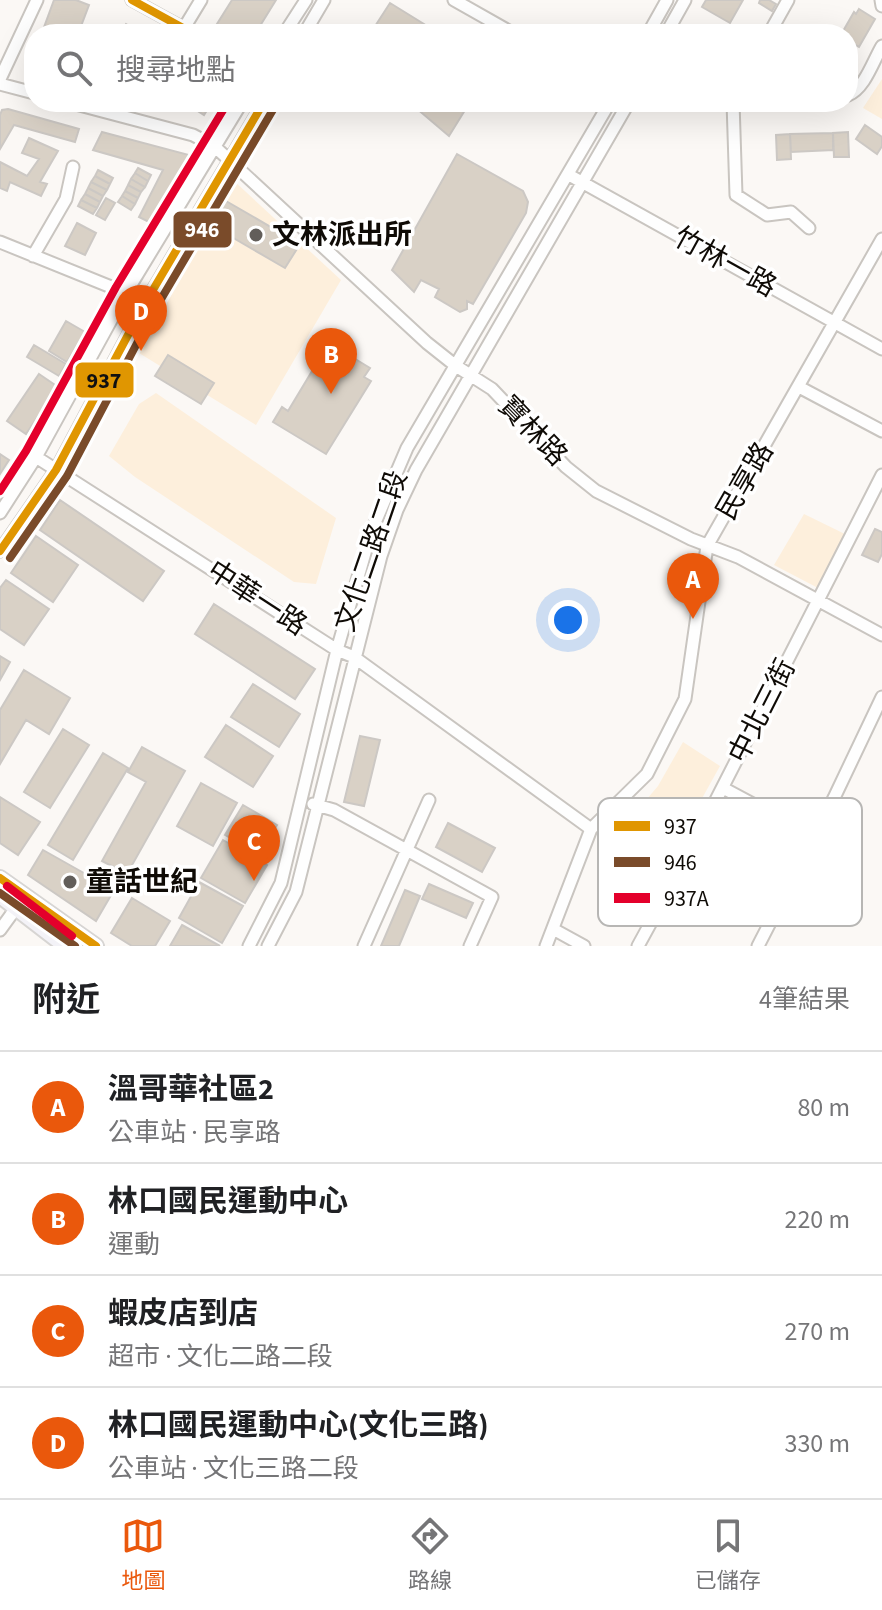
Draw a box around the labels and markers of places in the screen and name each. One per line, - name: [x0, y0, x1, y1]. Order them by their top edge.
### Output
- place label: 文林派出所: [272, 215, 412, 255]
- marker: 文林派出所: [247, 226, 265, 244]
- pin: D: [115, 285, 167, 351]
- pin: B: [305, 328, 357, 394]
- pin: A: [667, 553, 719, 619]
- pin: C: [228, 815, 280, 881]
- place label: 童話世紀: [86, 862, 198, 902]
- marker: 童話世紀: [61, 873, 79, 891]

